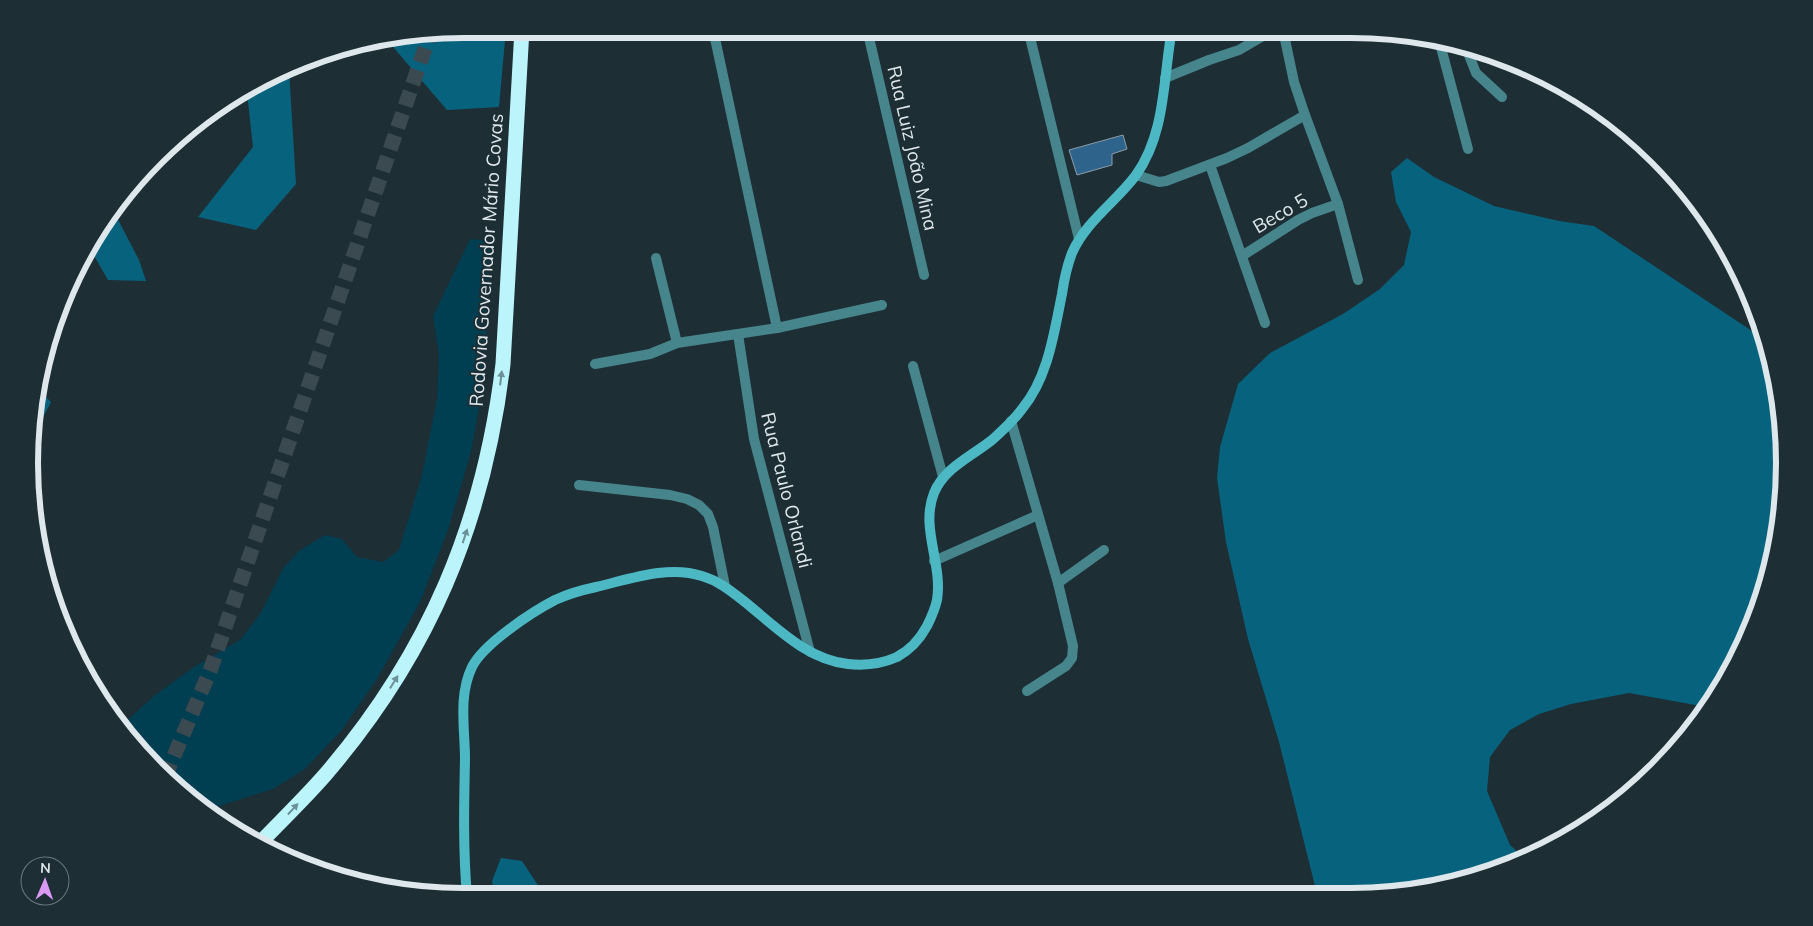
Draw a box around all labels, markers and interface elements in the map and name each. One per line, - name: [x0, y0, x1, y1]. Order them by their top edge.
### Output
- street label: Rua Luiz João Mina: [882, 63, 944, 233]
- street label: Rodovia Governador Mário Covas: [464, 113, 508, 407]
- street label: Beco 5: [1248, 188, 1312, 238]
- one-way arrow: [497, 370, 505, 386]
- street label: Rua Paulo Orlandi: [756, 410, 818, 570]
- one-way arrow: [462, 529, 469, 544]
- one-way arrow: [389, 675, 398, 688]
- one-way arrow: [287, 804, 299, 816]
- north arrow: [20, 856, 70, 906]
- text: N: [40, 859, 51, 877]

